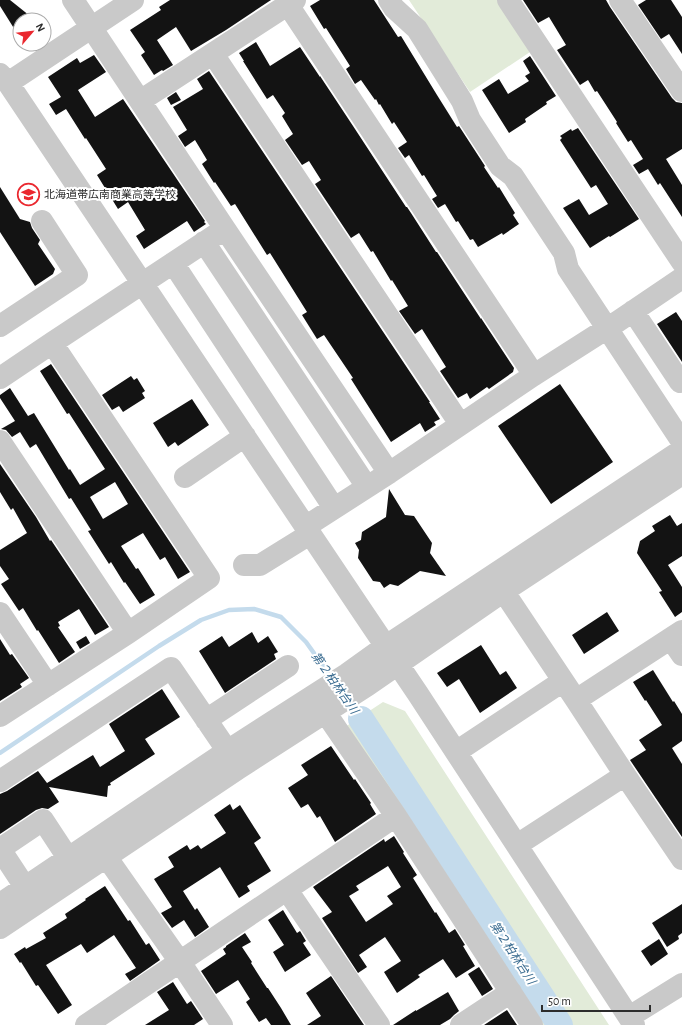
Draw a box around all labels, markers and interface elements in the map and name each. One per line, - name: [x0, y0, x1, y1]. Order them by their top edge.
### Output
- north arrow: [12, 12, 52, 52]
- text: N: [34, 22, 47, 34]
- school or university icon: 北海道帯広南商業高等学校: [16, 181, 42, 207]
- place label: 北海道帯広南商業高等学校: [44, 188, 176, 200]
- water label: 第２柏林台川: [309, 649, 363, 718]
- water label: 第２柏林台川: [488, 919, 540, 988]
- scale bar: [542, 987, 650, 1013]
- text: 50 m: [548, 995, 571, 1007]

